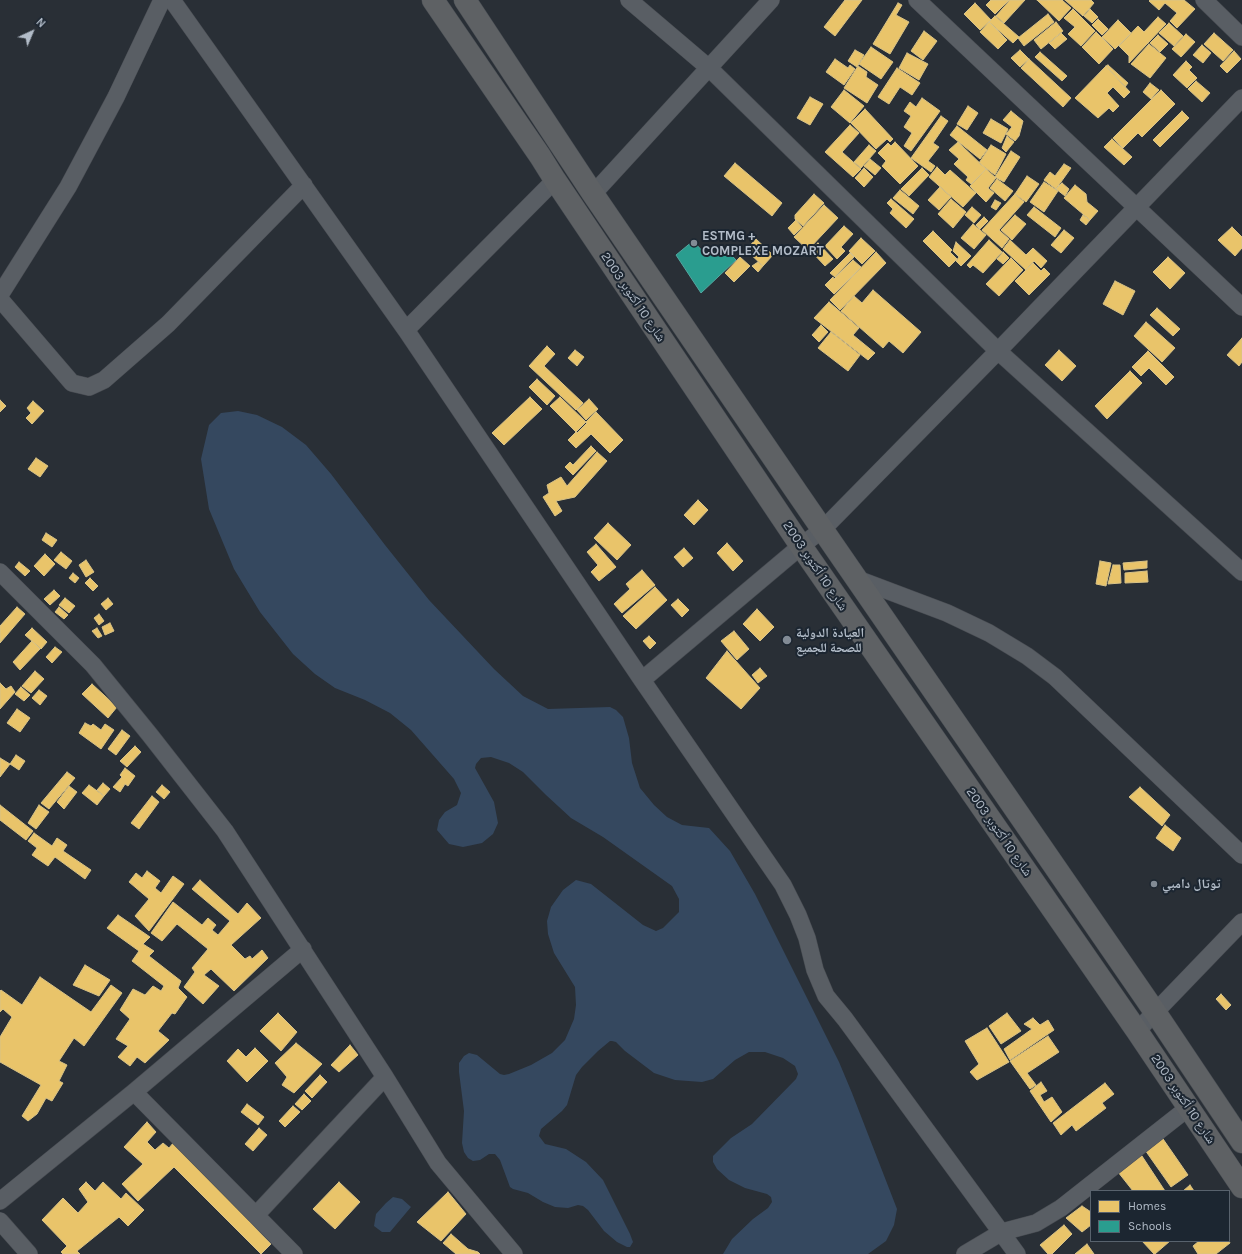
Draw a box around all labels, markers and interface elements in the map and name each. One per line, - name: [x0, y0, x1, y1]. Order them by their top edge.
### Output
- north arrow: [12, 12, 52, 52]
- text: N: [33, 16, 48, 30]
- place label: ESTMG + COMPLEXE MOZART: [702, 228, 824, 259]
- marker: ESTMG + COMPLEXE MOZART: [689, 238, 699, 248]
- street label: شارع 10 أكتوبر 2003: [597, 249, 669, 345]
- street label: شارع 10 أكتوبر 2003: [779, 518, 851, 614]
- place label: العيادة الدولية للصحة للجميع: [796, 625, 864, 656]
- marker: العيادة الدولية للصحة للجميع: [781, 634, 793, 646]
- street label: شارع 10 أكتوبر 2003: [963, 785, 1035, 879]
- place label: توتال دامبي: [1162, 876, 1221, 892]
- marker: توتال دامبي: [1149, 879, 1159, 889]
- street label: شارع 10 أكتوبر 2003: [1147, 1051, 1219, 1147]
- legend: [1090, 1190, 1230, 1242]
- text: Homes: [1128, 1199, 1166, 1213]
- text: Schools: [1128, 1219, 1171, 1233]

